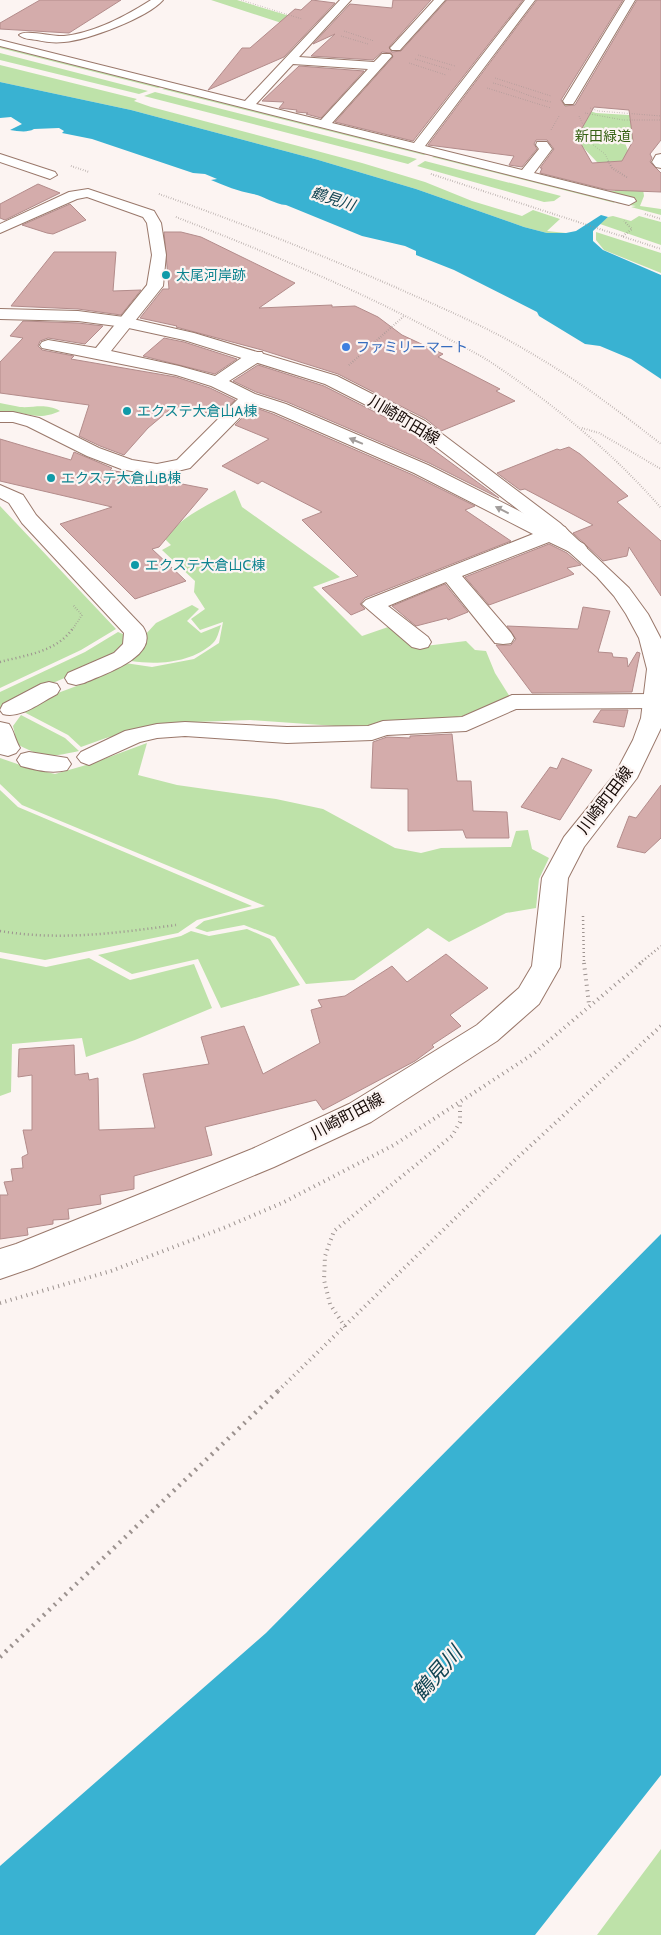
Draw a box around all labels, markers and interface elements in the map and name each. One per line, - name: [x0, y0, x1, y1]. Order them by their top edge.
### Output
- park label: 新田緑道: [575, 127, 631, 145]
- water label: 鶴見川: [309, 183, 359, 215]
- place label: 太尾河岸跡: [176, 266, 246, 284]
- marker: 太尾河岸跡: [160, 269, 172, 281]
- place label: ファミリーマート: [356, 338, 468, 356]
- marker: ファミリーマート: [340, 341, 352, 353]
- street label: 川崎町田線: [365, 391, 443, 449]
- place label: エクステ大倉山A棟: [137, 402, 257, 420]
- marker: エクステ大倉山A棟: [121, 405, 133, 417]
- one-way arrow: [349, 436, 363, 444]
- place label: エクステ大倉山B棟: [61, 469, 181, 487]
- marker: エクステ大倉山B棟: [45, 472, 57, 484]
- one-way arrow: [495, 506, 510, 514]
- place label: エクステ大倉山C棟: [145, 556, 265, 574]
- marker: エクステ大倉山C棟: [129, 559, 141, 571]
- street label: 川崎町田線: [573, 762, 637, 838]
- street label: 川崎町田線: [307, 1089, 387, 1143]
- water label: 鶴見川: [407, 1640, 468, 1705]

